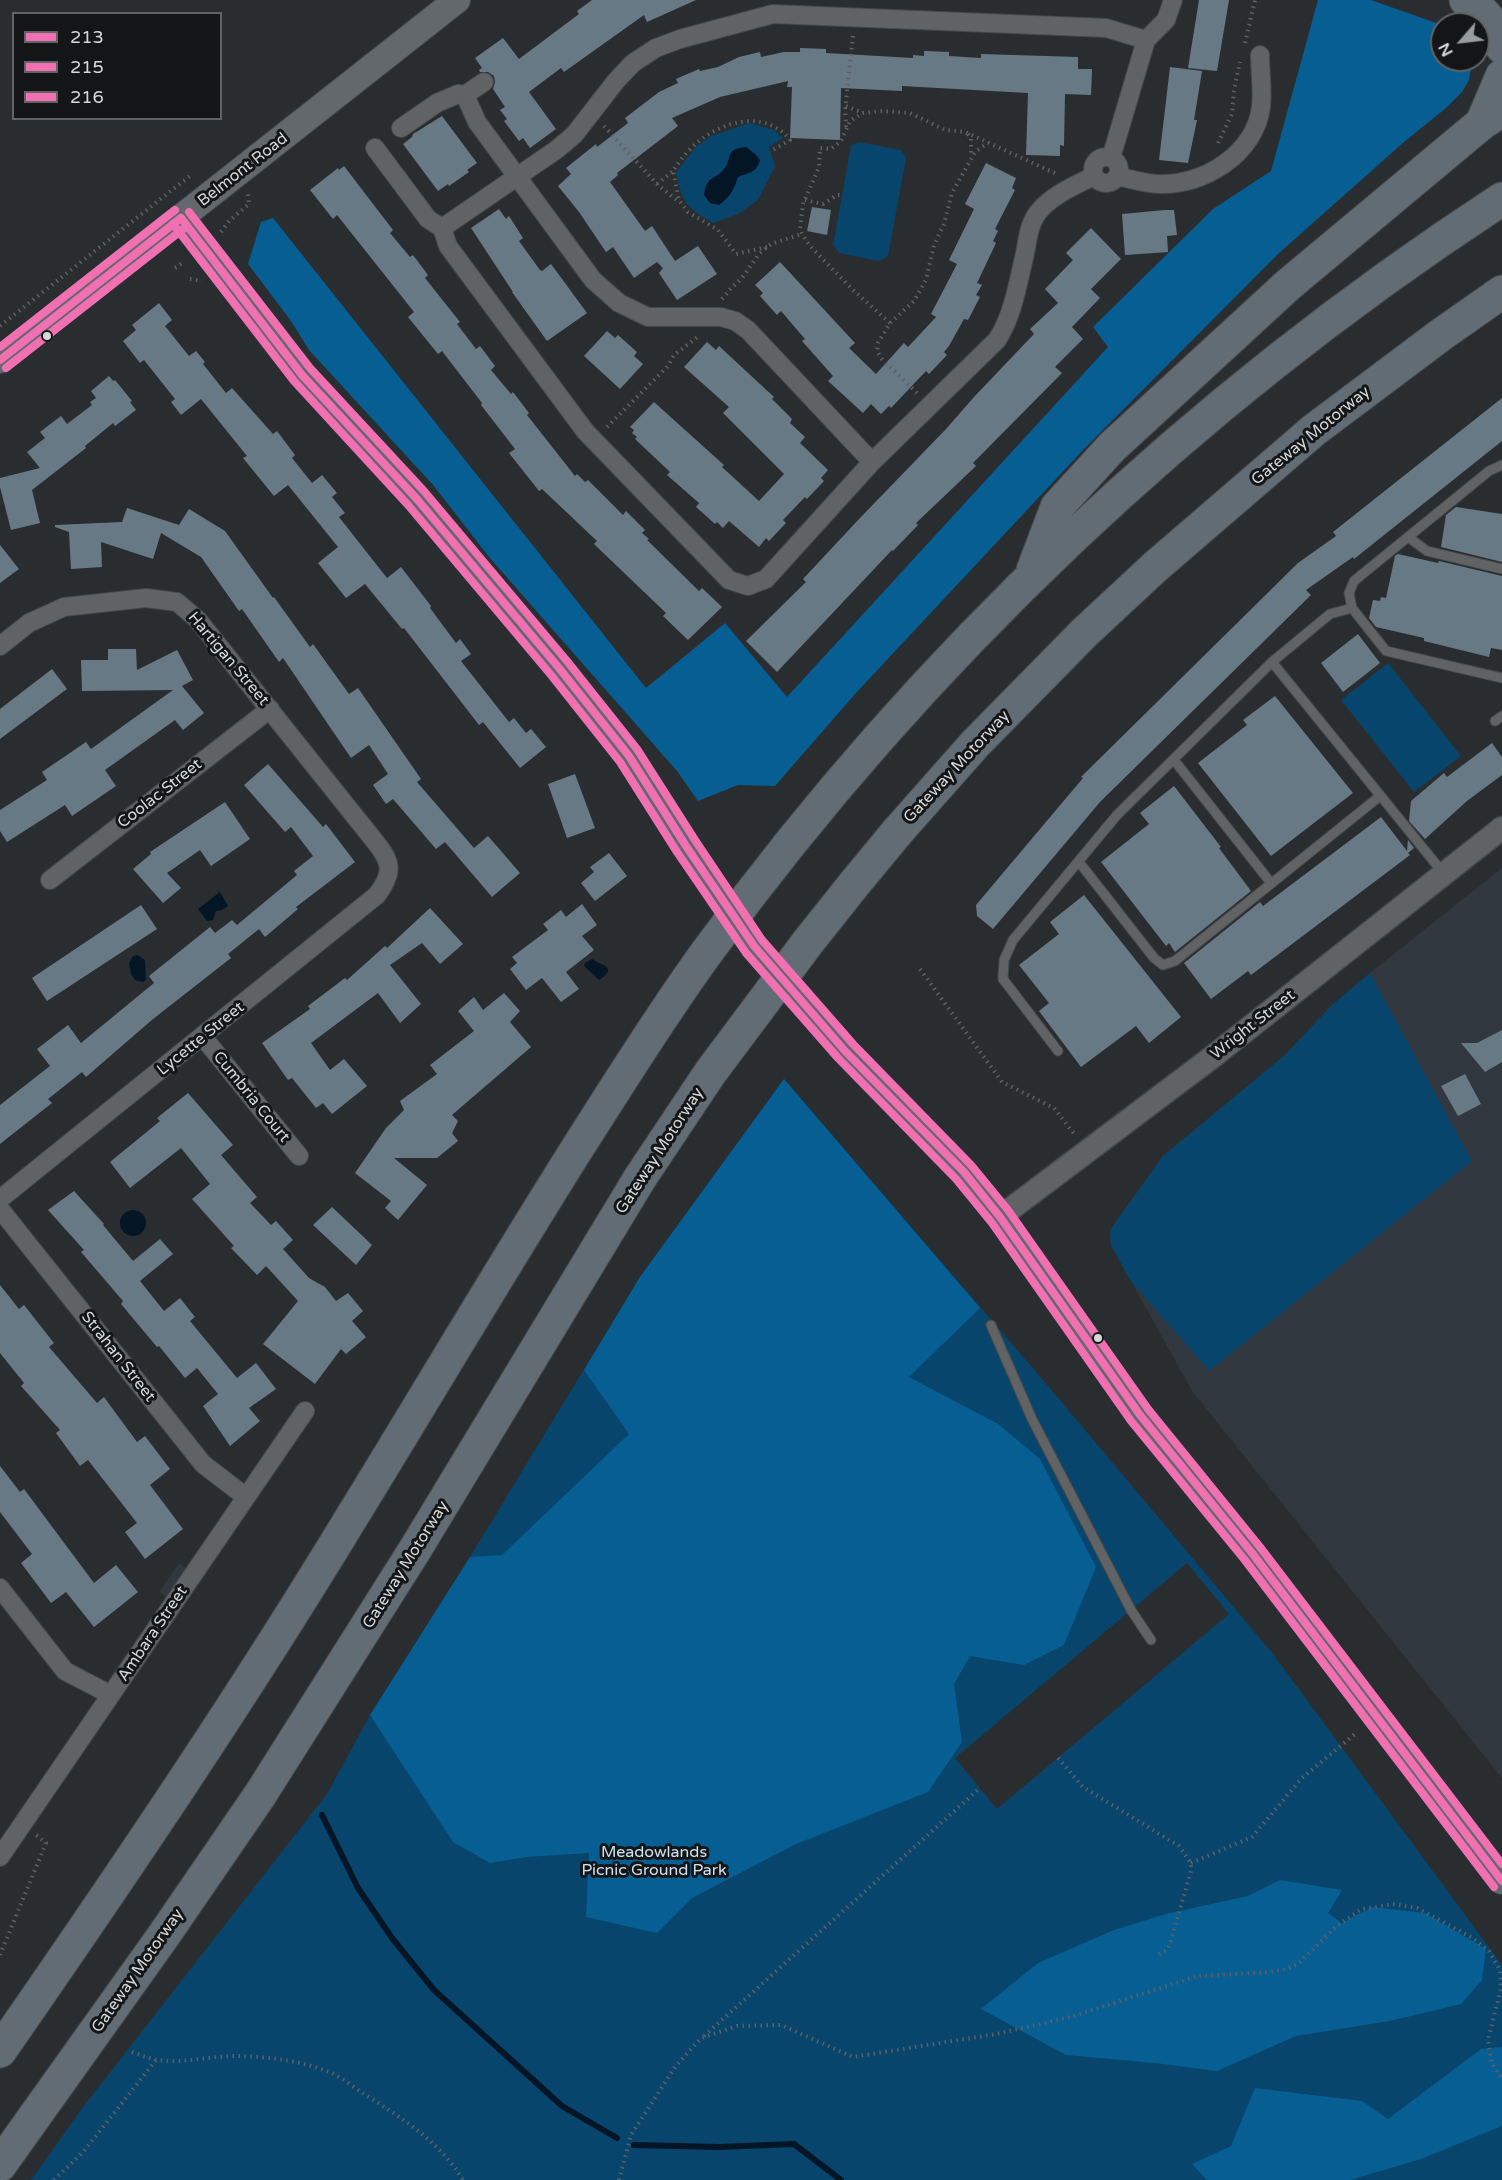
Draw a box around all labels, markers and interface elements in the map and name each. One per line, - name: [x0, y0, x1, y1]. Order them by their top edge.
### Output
- legend: [12, 12, 222, 120]
- north arrow: [1430, 12, 1490, 72]
- text: 213: [70, 26, 104, 48]
- text: N: [1434, 39, 1458, 60]
- text: 215: [70, 56, 104, 78]
- text: 216: [70, 86, 104, 108]
- street label: Belmont Road: [194, 129, 292, 211]
- unlabelled marker: [41, 330, 53, 342]
- street label: Gateway Motorway: [1248, 382, 1374, 490]
- street label: Hartigan Street: [183, 608, 273, 710]
- street label: Gateway Motorway: [900, 707, 1014, 827]
- street label: Coolac Street: [114, 755, 206, 833]
- street label: Wright Street: [1207, 986, 1299, 1064]
- street label: Lycette Street: [154, 998, 248, 1080]
- street label: Cumbria Court: [209, 1048, 293, 1146]
- street label: Gateway Motorway: [612, 1084, 708, 1218]
- street label: Strahan Street: [77, 1308, 159, 1406]
- unlabelled marker: [1092, 1332, 1104, 1344]
- street label: Gateway Motorway: [359, 1498, 453, 1632]
- street label: Ambara Street: [114, 1583, 192, 1685]
- park label: Meadowlands Picnic Ground Park: [581, 1843, 727, 1881]
- street label: Gateway Motorway: [88, 1905, 188, 2037]

